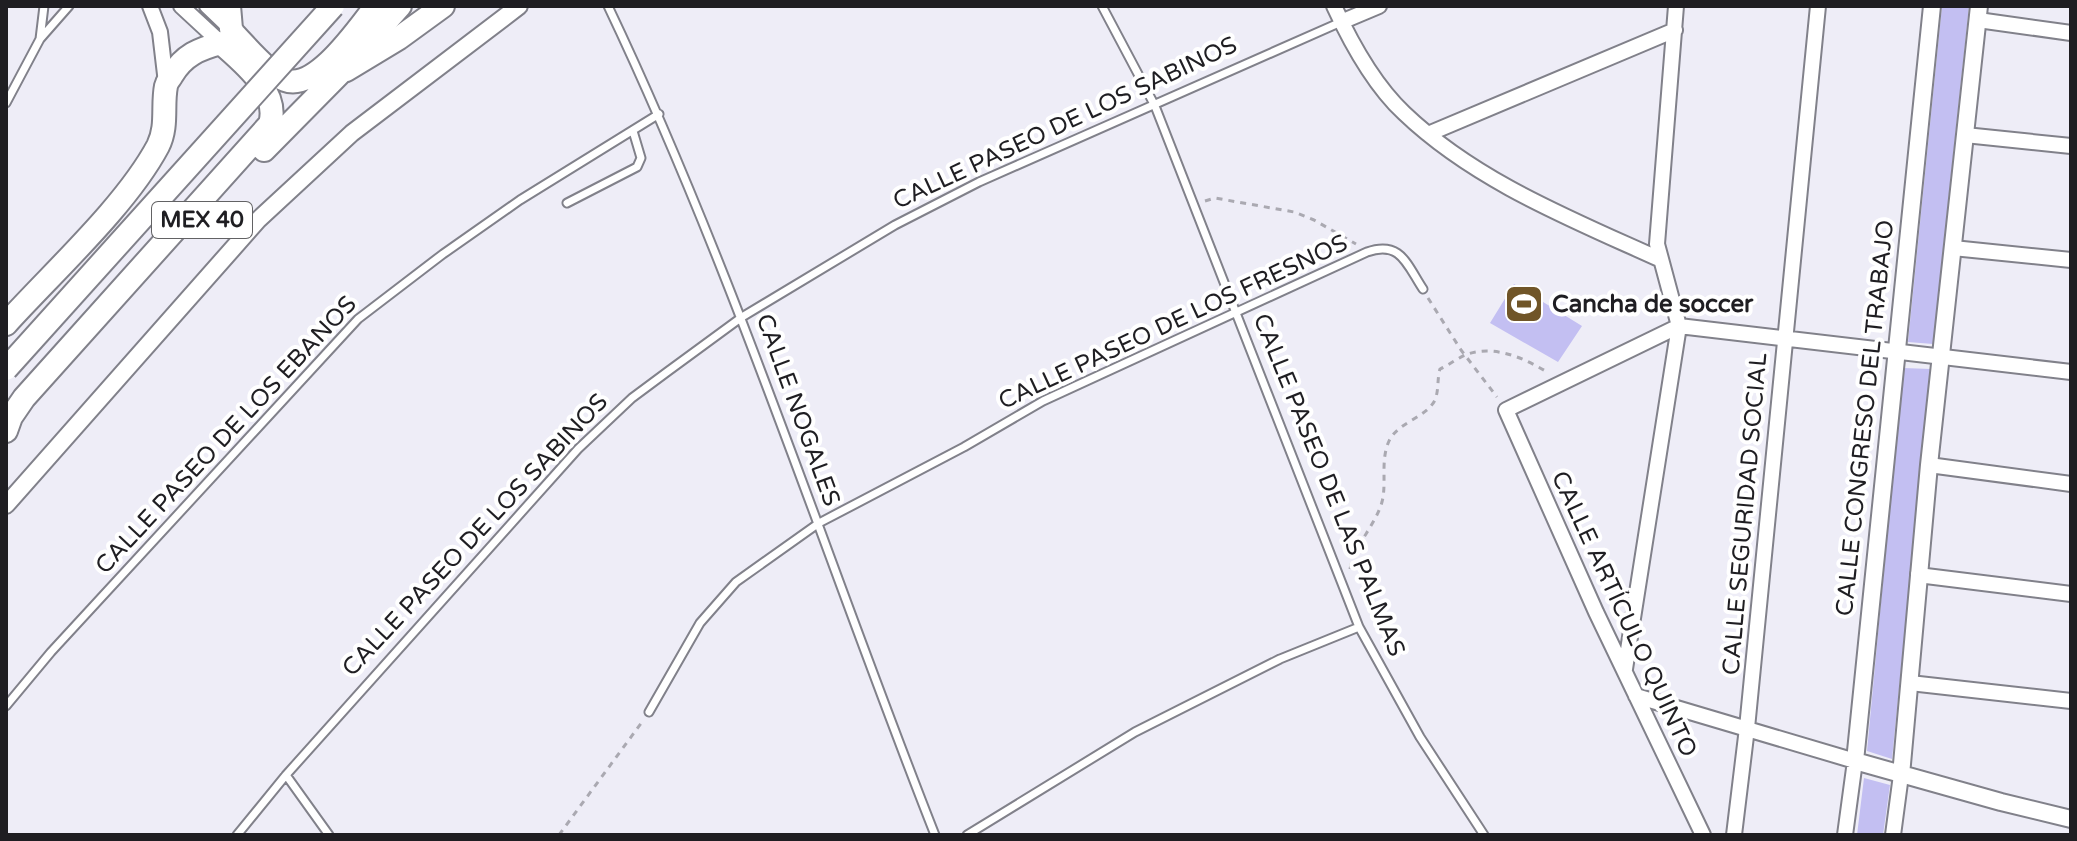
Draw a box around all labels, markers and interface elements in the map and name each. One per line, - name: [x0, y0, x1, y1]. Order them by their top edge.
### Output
- street label: CALLE PASEO DE LOS SABINOS: [888, 30, 1242, 216]
- road number: MEX 40: [152, 202, 252, 238]
- street label: CALLE CONGRESO DEL TRABAJO: [1830, 219, 1900, 617]
- street label: CALLE PASEO DE LOS FRESNOS: [994, 228, 1352, 416]
- sports icon: Cancha de soccer: [1503, 283, 1545, 325]
- street label: CALLE PASEO DE LOS EBANOS: [89, 290, 363, 580]
- place label: Cancha de soccer: [1552, 290, 1754, 319]
- street label: CALLE PASEO DE LAS PALMAS: [1247, 309, 1411, 661]
- street label: CALLE NOGALES: [750, 310, 846, 510]
- street label: CALLE SEGURIDAD SOCIAL: [1716, 352, 1774, 676]
- street label: CALLE PASEO DE LOS SABINOS: [336, 388, 614, 682]
- street label: CALLE ARTÍCULO QUINTO: [1545, 466, 1704, 762]

